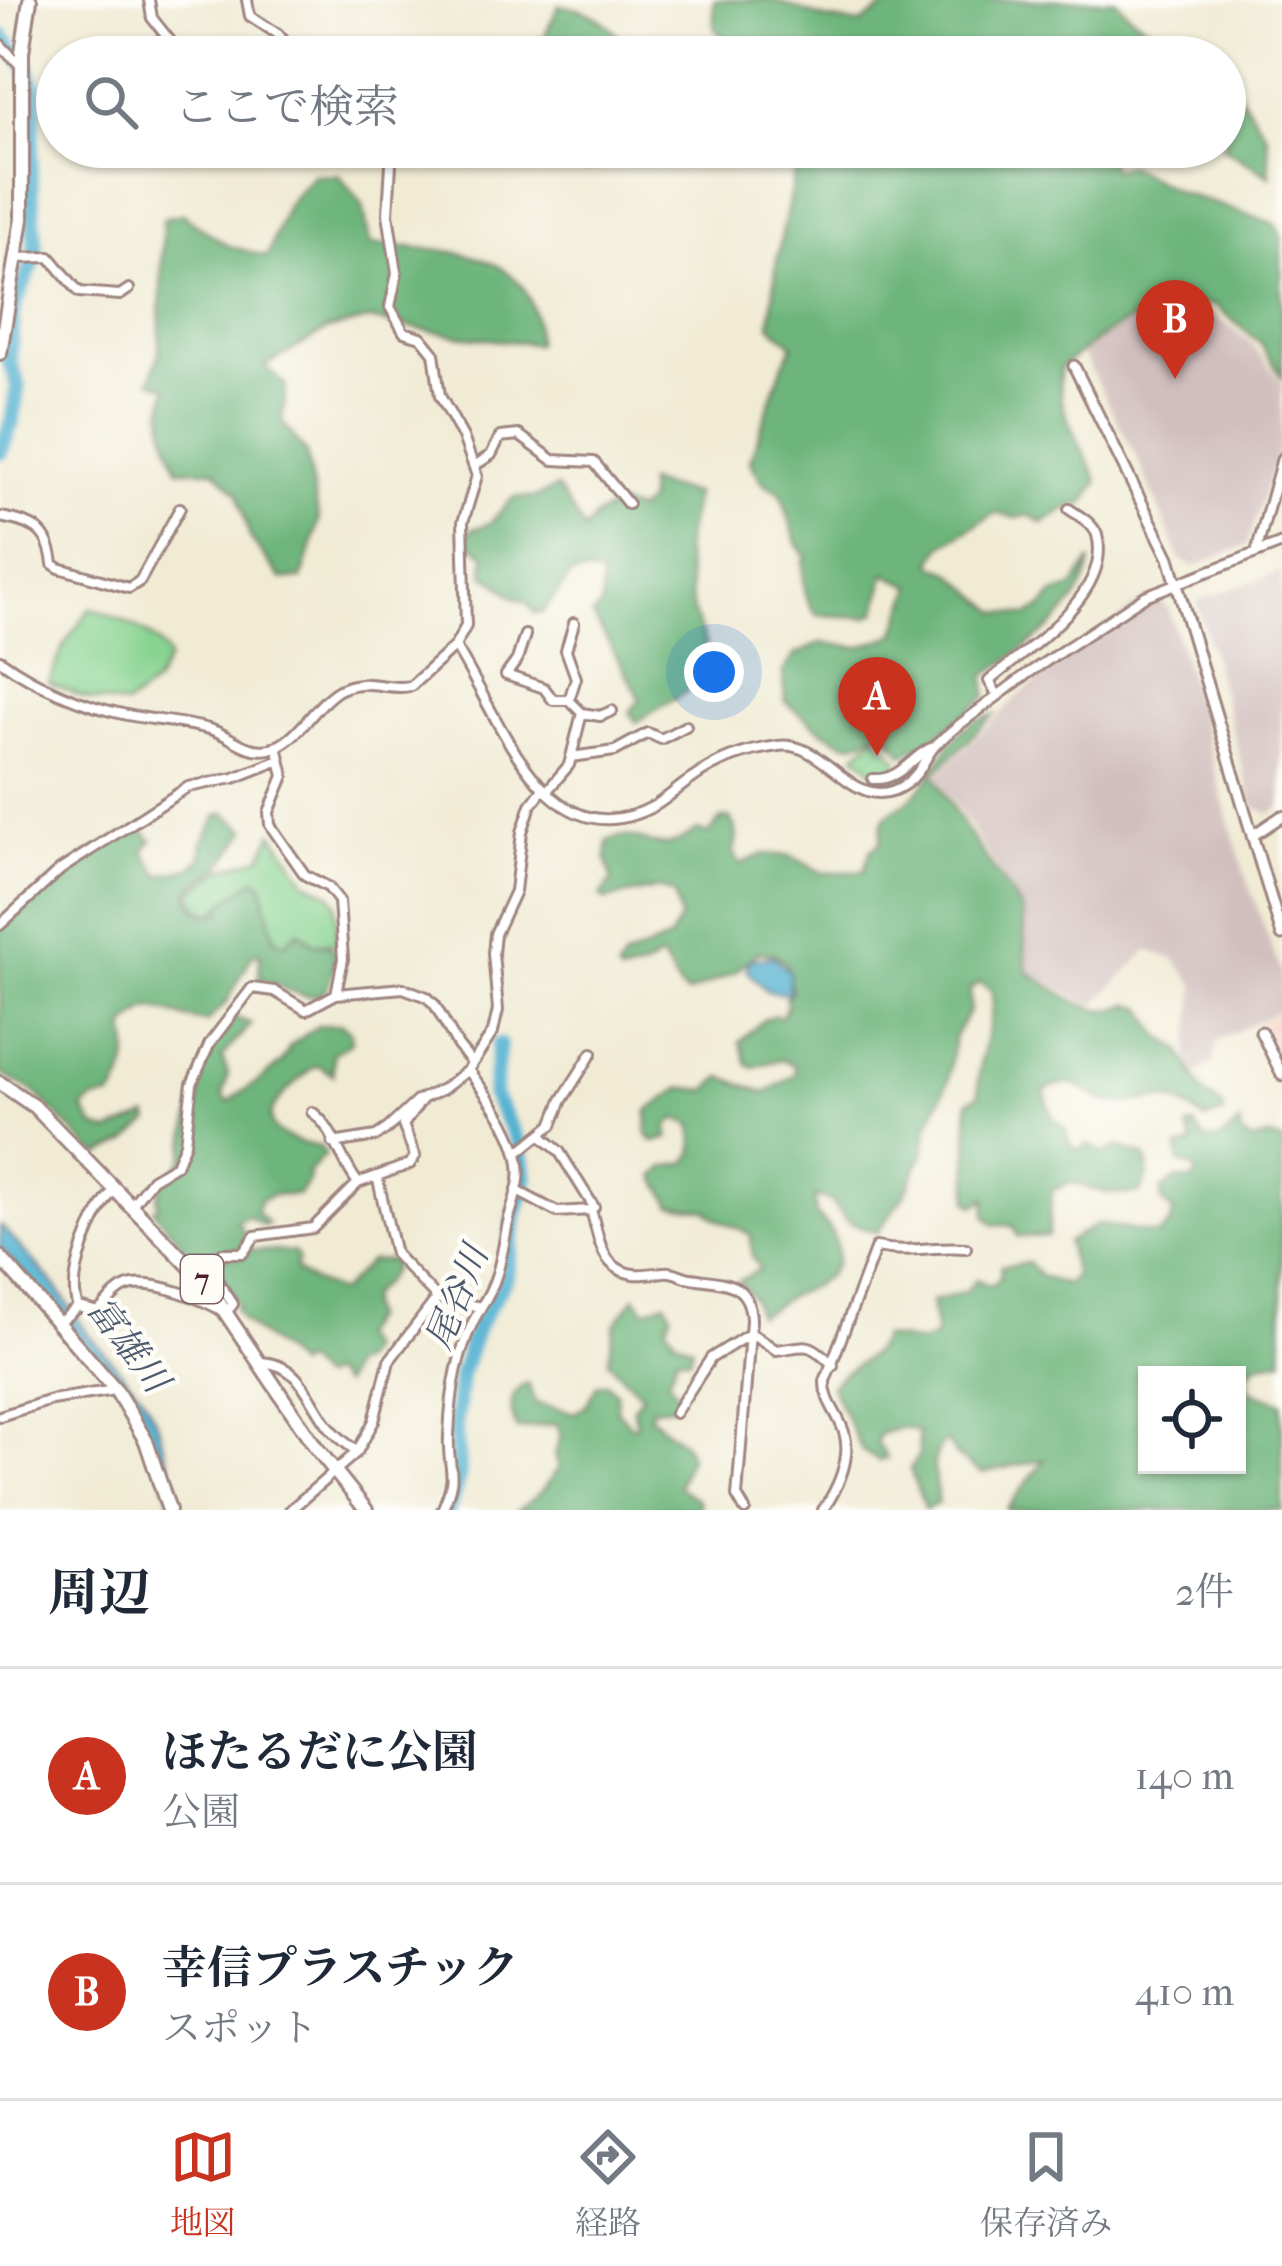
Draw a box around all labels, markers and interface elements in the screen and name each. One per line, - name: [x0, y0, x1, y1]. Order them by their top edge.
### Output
- search box: [36, 36, 1246, 168]
- icon: search: [78, 69, 144, 135]
- text: ここで検索: [174, 81, 399, 134]
- pin: B: [1136, 280, 1214, 379]
- your location: [684, 642, 744, 702]
- pin: A: [838, 657, 916, 756]
- water label: 尾谷川: [417, 1236, 498, 1355]
- road number: 7: [181, 1255, 223, 1303]
- water label: 富雄川: [79, 1289, 180, 1404]
- map controls: [1138, 1366, 1246, 1474]
- button: locate: [1138, 1366, 1246, 1474]
- text: 周辺: [48, 1563, 150, 1623]
- text: 2件: [1175, 1569, 1234, 1615]
- text: ほたるだに公園: [162, 1726, 477, 1779]
- text: A: [74, 1753, 100, 1799]
- text: 140 m: [1135, 1753, 1234, 1799]
- text: 公園: [162, 1789, 240, 1835]
- text: 幸信プラスチック: [162, 1942, 518, 1995]
- text: B: [74, 1969, 100, 2015]
- text: 410 m: [1135, 1969, 1234, 2015]
- text: スポット: [162, 2005, 318, 2051]
- tab: 地図: [170, 2124, 236, 2243]
- tab: 経路: [575, 2124, 641, 2243]
- tab: 保存済み: [980, 2124, 1112, 2243]

